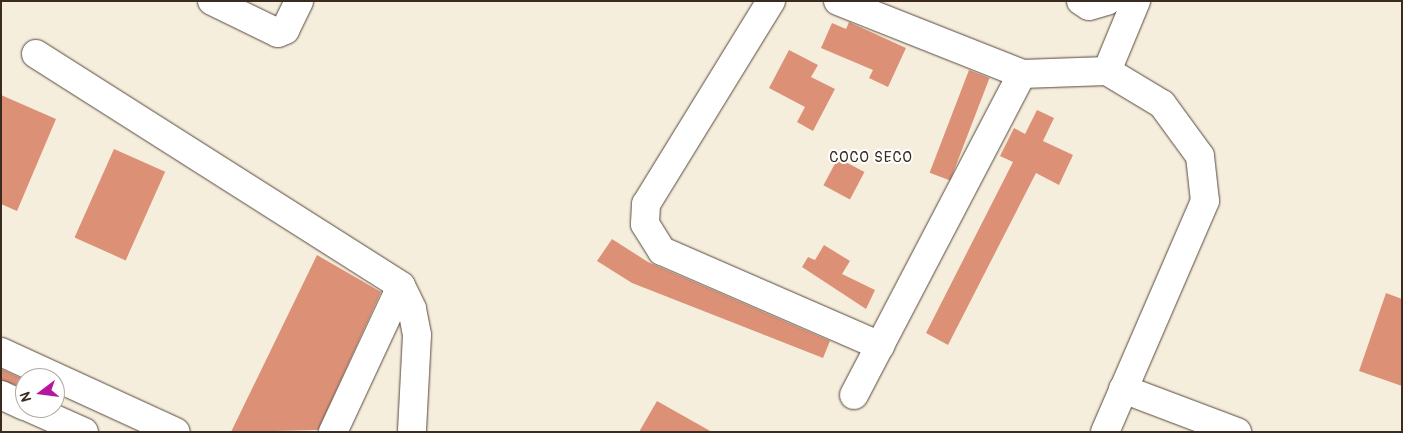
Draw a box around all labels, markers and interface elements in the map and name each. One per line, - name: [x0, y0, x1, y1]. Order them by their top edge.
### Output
- district label: COCO SECO: [828, 149, 914, 167]
- north arrow: [15, 368, 65, 418]
- text: N: [17, 390, 35, 404]

